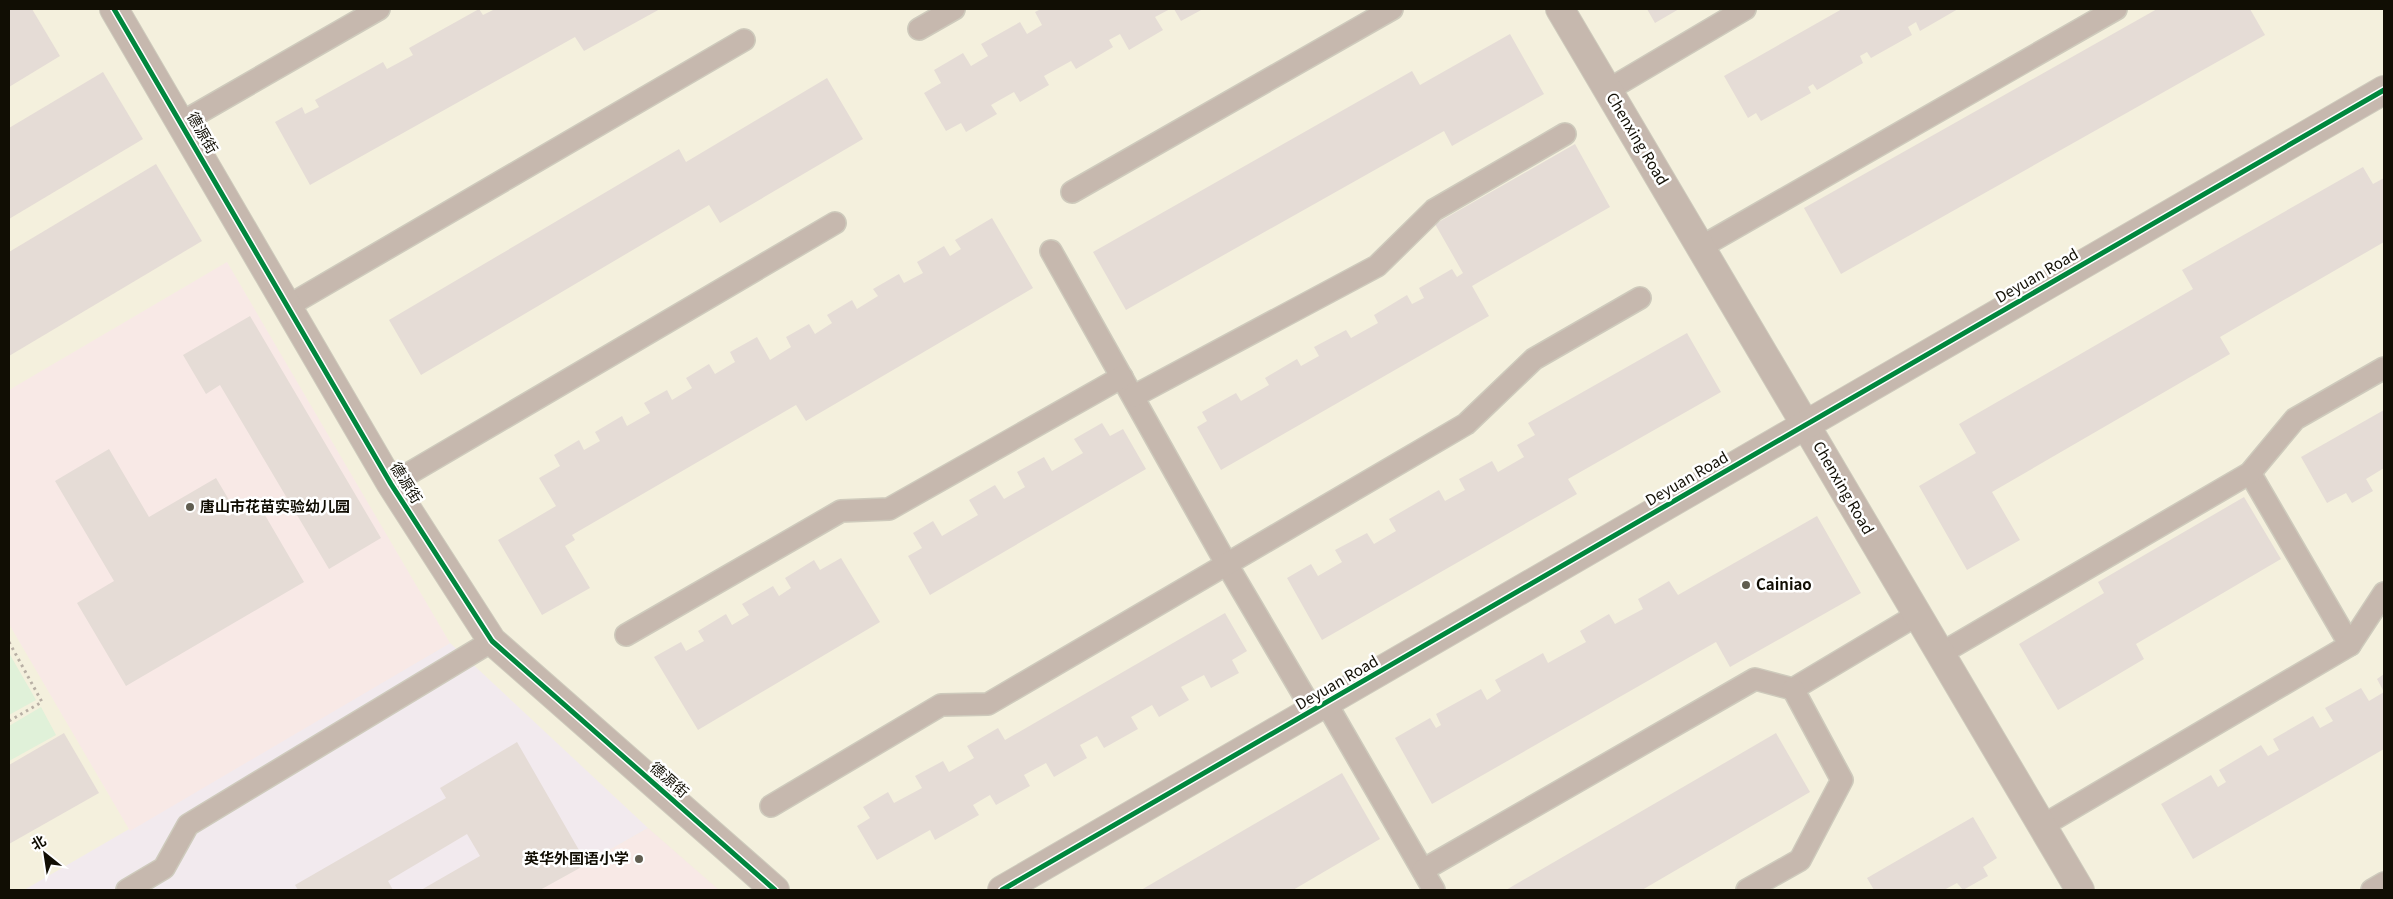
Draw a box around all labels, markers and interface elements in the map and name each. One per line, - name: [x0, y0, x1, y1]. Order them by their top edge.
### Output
- street label: Chenxing Road: [1602, 88, 1674, 188]
- street label: 德源街: [183, 108, 224, 157]
- street label: Deyuan Road: [1991, 243, 2082, 307]
- street label: Chenxing Road: [1809, 437, 1880, 538]
- street label: Deyuan Road: [1641, 446, 1732, 510]
- street label: 德源街: [386, 458, 428, 507]
- place label: 唐山市花苗实验幼儿园: [200, 495, 350, 516]
- marker: 唐山市花苗实验幼儿园: [184, 501, 196, 513]
- place label: Cainiao: [1756, 573, 1812, 594]
- marker: Cainiao: [1740, 579, 1752, 591]
- street label: Deyuan Road: [1291, 650, 1382, 714]
- street label: 德源街: [646, 756, 694, 802]
- north arrow: [20, 829, 70, 879]
- text: 北: [27, 830, 49, 854]
- place label: 英华外国语小学: [524, 847, 629, 868]
- marker: 英华外国语小学: [633, 853, 645, 865]

